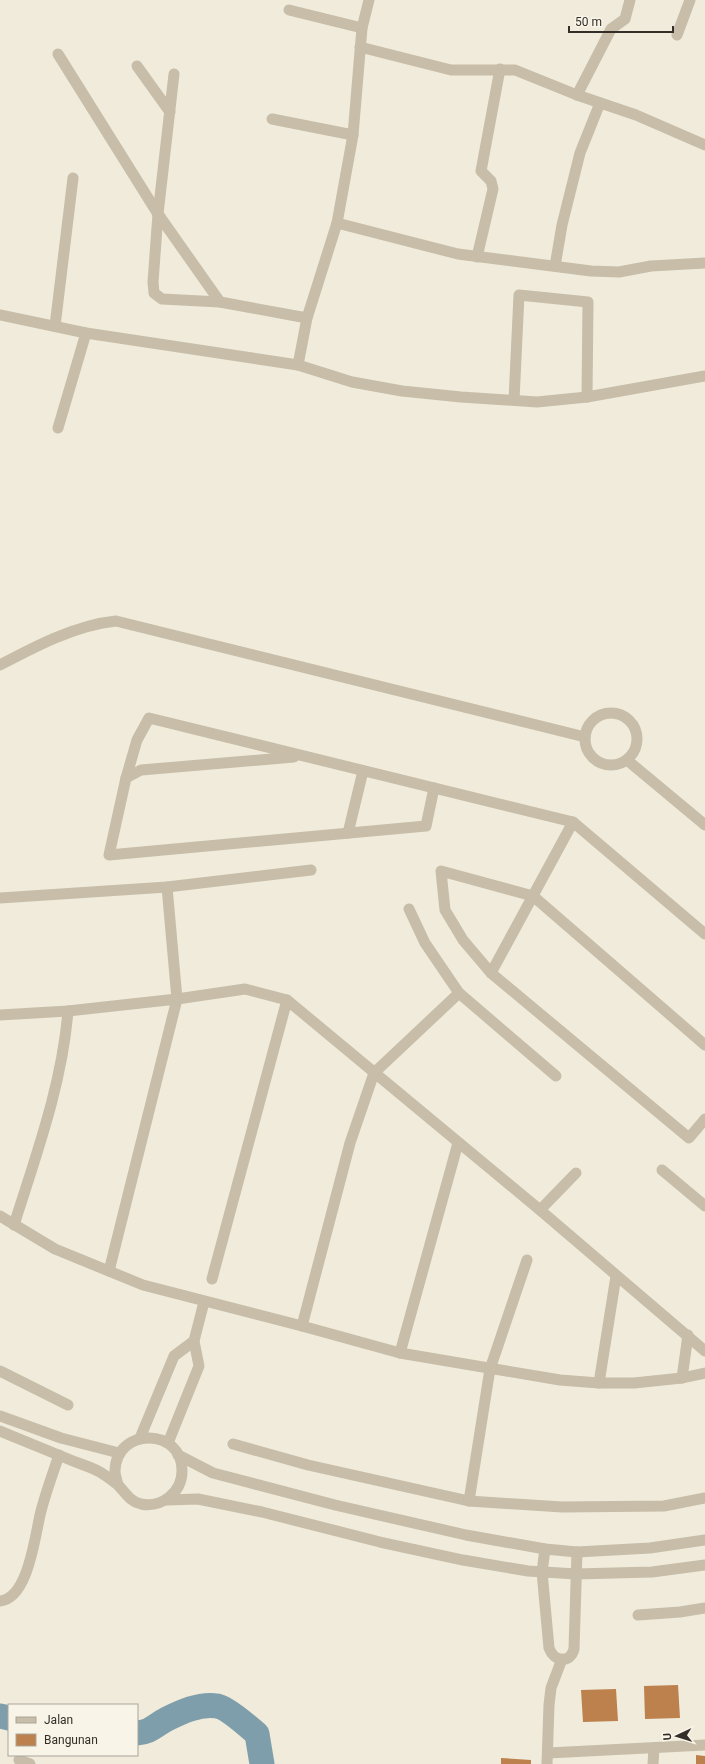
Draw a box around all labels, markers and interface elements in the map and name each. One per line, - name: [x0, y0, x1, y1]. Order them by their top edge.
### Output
- scale bar: [569, 8, 673, 34]
- text: 50 m: [575, 15, 602, 29]
- legend: [8, 1704, 138, 1756]
- text: Jalan: [44, 1713, 73, 1727]
- north arrow: [657, 1716, 697, 1756]
- text: Bangunan: [44, 1733, 98, 1747]
- text: U: [661, 1733, 674, 1741]

